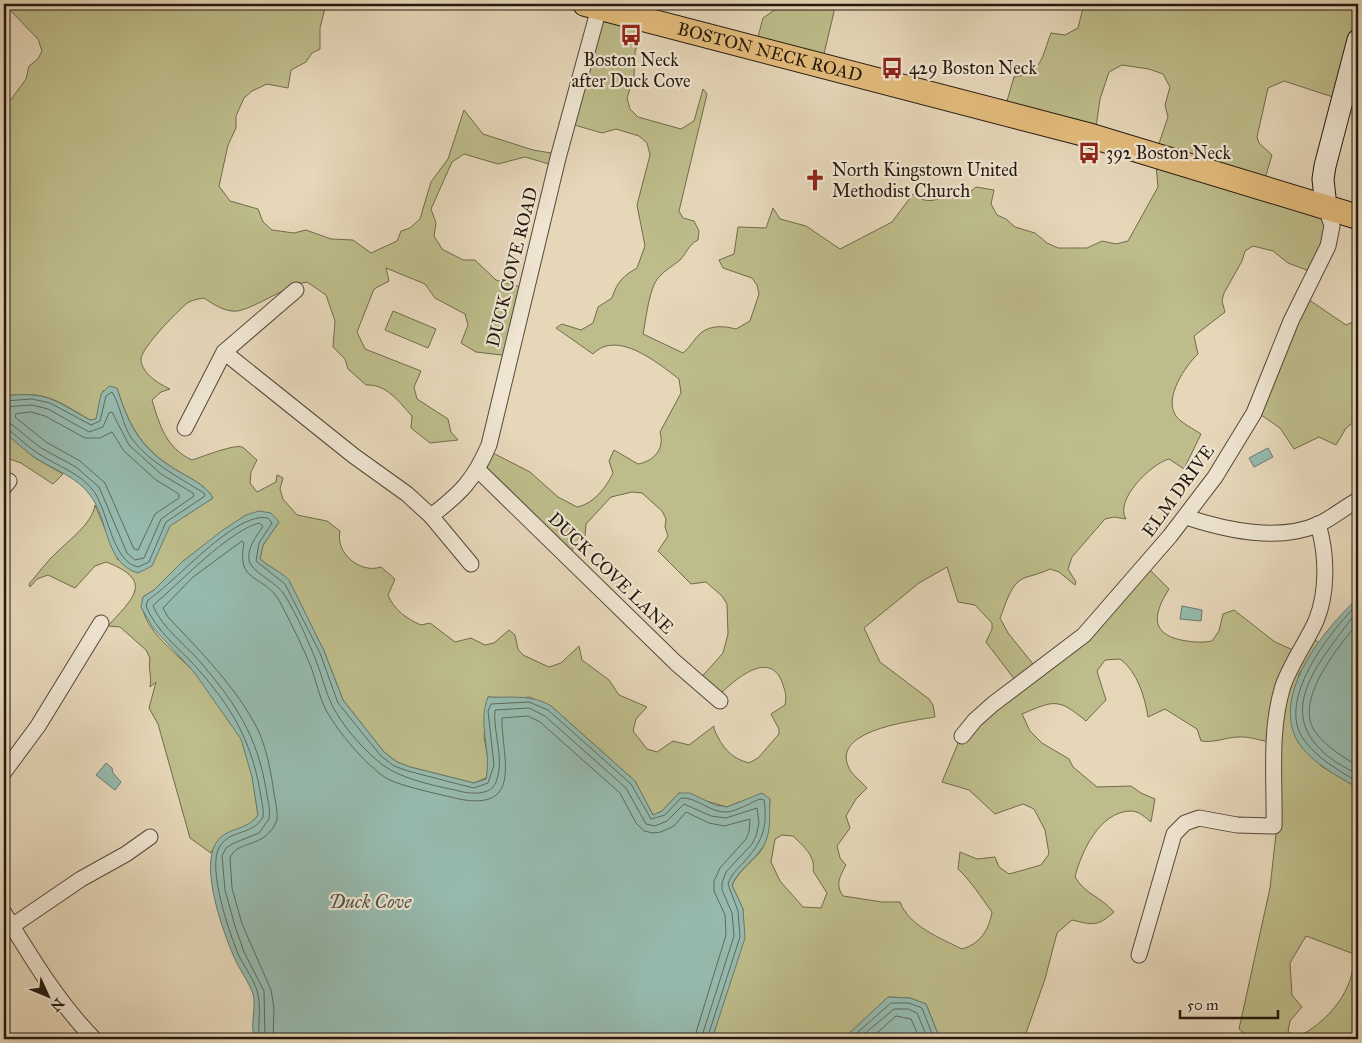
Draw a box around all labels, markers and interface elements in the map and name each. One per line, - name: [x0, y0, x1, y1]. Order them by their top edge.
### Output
- street label: BOSTON NECK ROAD: [675, 18, 865, 87]
- bus stop icon: Boston Neck after Duck Cove: [618, 22, 644, 48]
- place label: Boston Neck after Duck Cove: [571, 49, 691, 92]
- bus stop icon: 429 Boston Neck: [879, 55, 905, 81]
- place label: 429 Boston Neck: [909, 57, 1037, 79]
- bus stop icon: 392 Boston Neck: [1076, 140, 1102, 166]
- place label: 392 Boston Neck: [1106, 142, 1232, 164]
- place label: North Kingstown United Methodist Church: [832, 159, 1018, 202]
- church icon: North Kingstown United Methodist Church: [802, 167, 828, 193]
- street label: DUCK COVE ROAD: [482, 185, 542, 349]
- street label: ELM DRIVE: [1137, 441, 1219, 541]
- street label: DUCK COVE LANE: [544, 507, 678, 639]
- water label: Duck Cove: [329, 890, 412, 913]
- north arrow: [22, 970, 72, 1020]
- scale bar: [1180, 988, 1277, 1020]
- text: N: [47, 995, 67, 1015]
- text: 50 m: [1187, 996, 1219, 1014]

